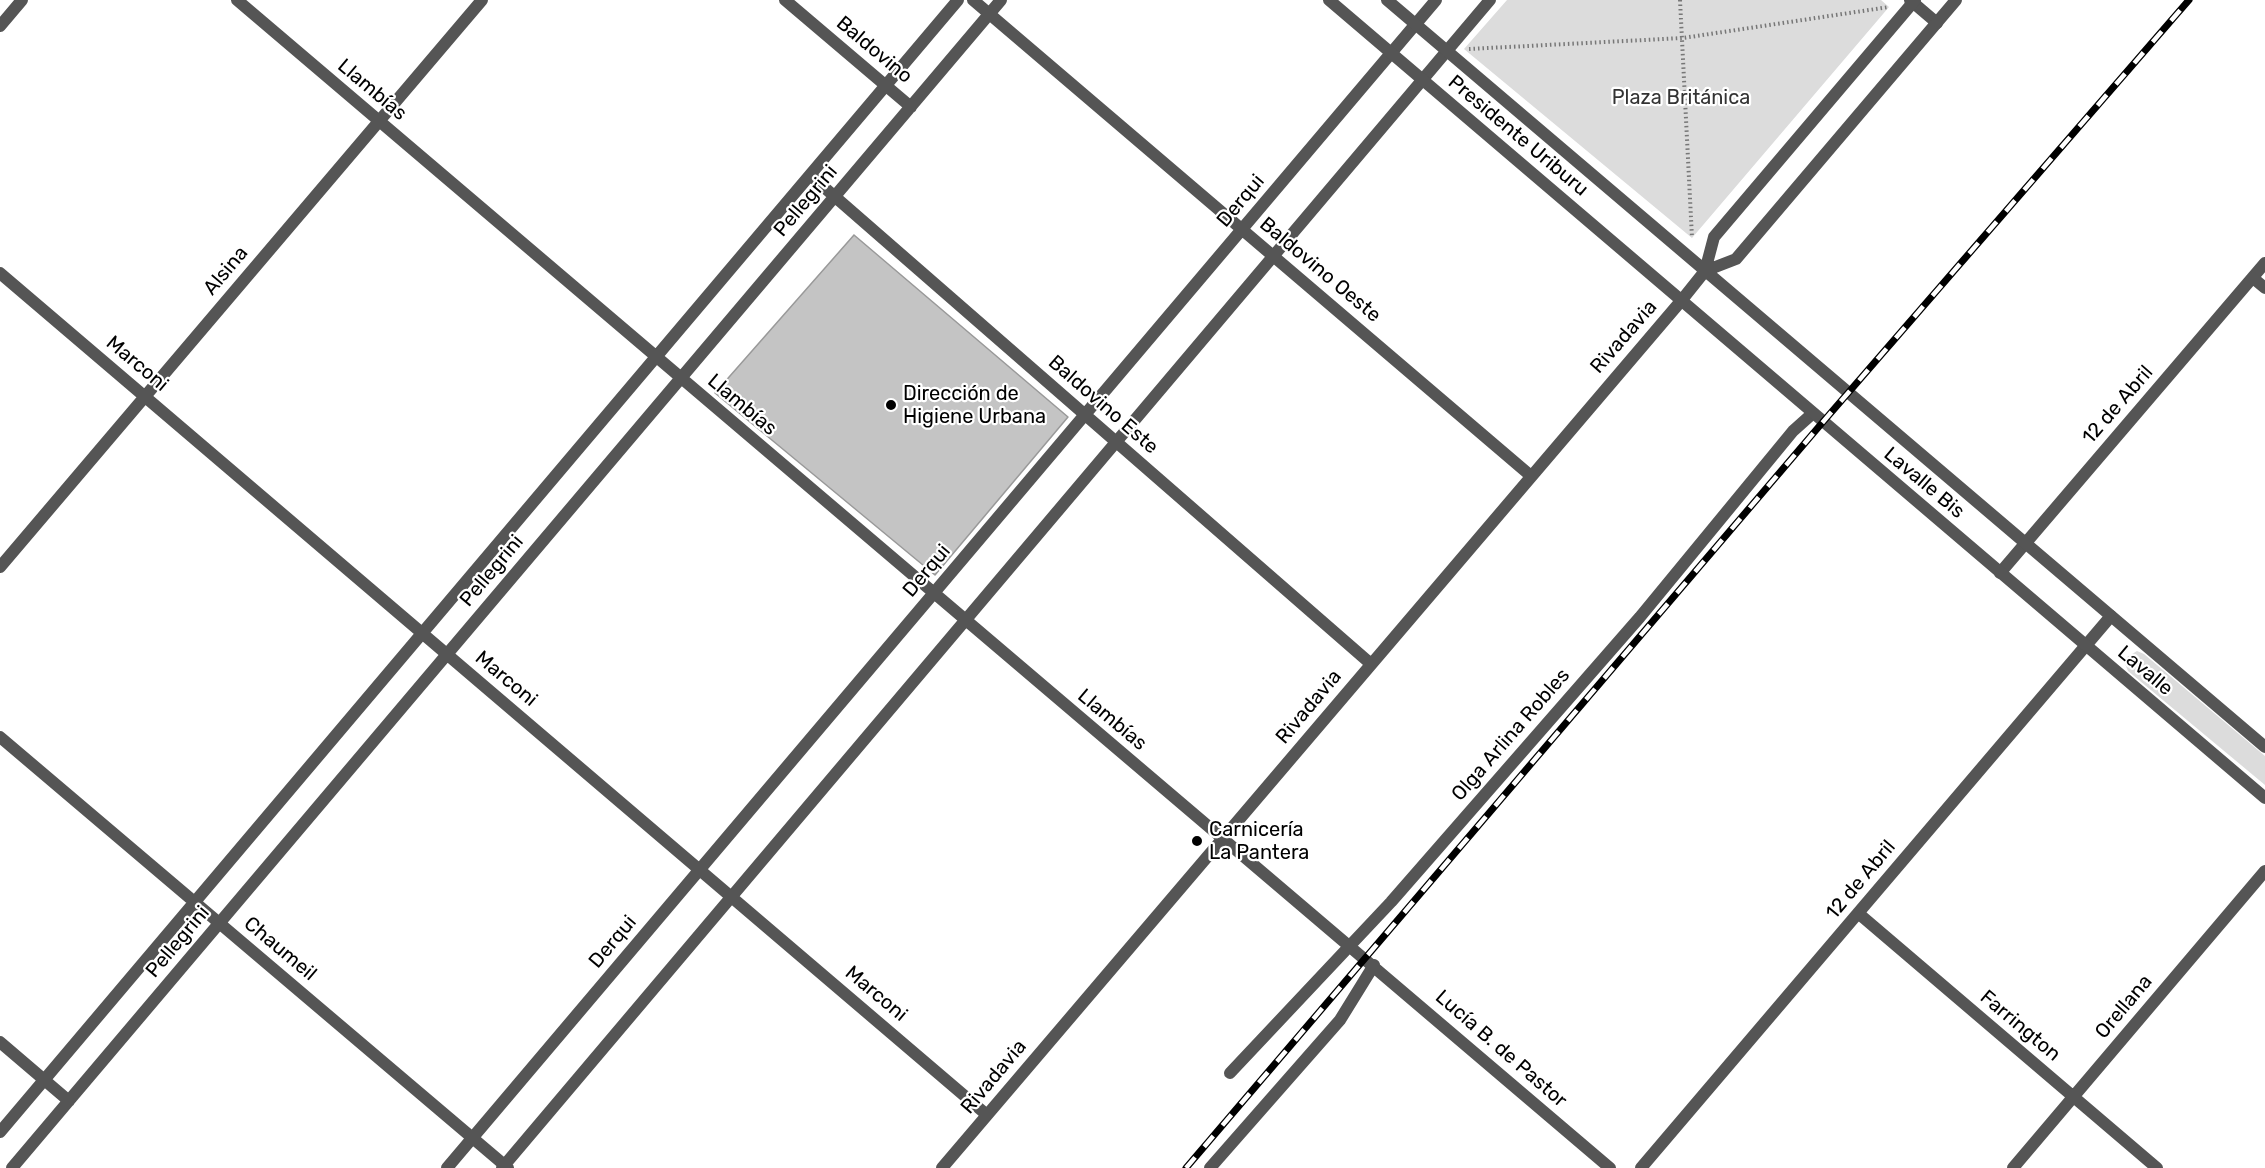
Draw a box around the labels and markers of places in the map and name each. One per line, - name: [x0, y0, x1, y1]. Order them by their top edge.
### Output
- place label: Dirección de Higiene Urbana: [903, 382, 1046, 429]
- marker: Dirección de Higiene Urbana: [884, 398, 898, 412]
- place label: Carnicería La Pantera: [1209, 818, 1309, 865]
- marker: Carnicería La Pantera: [1190, 834, 1204, 848]

